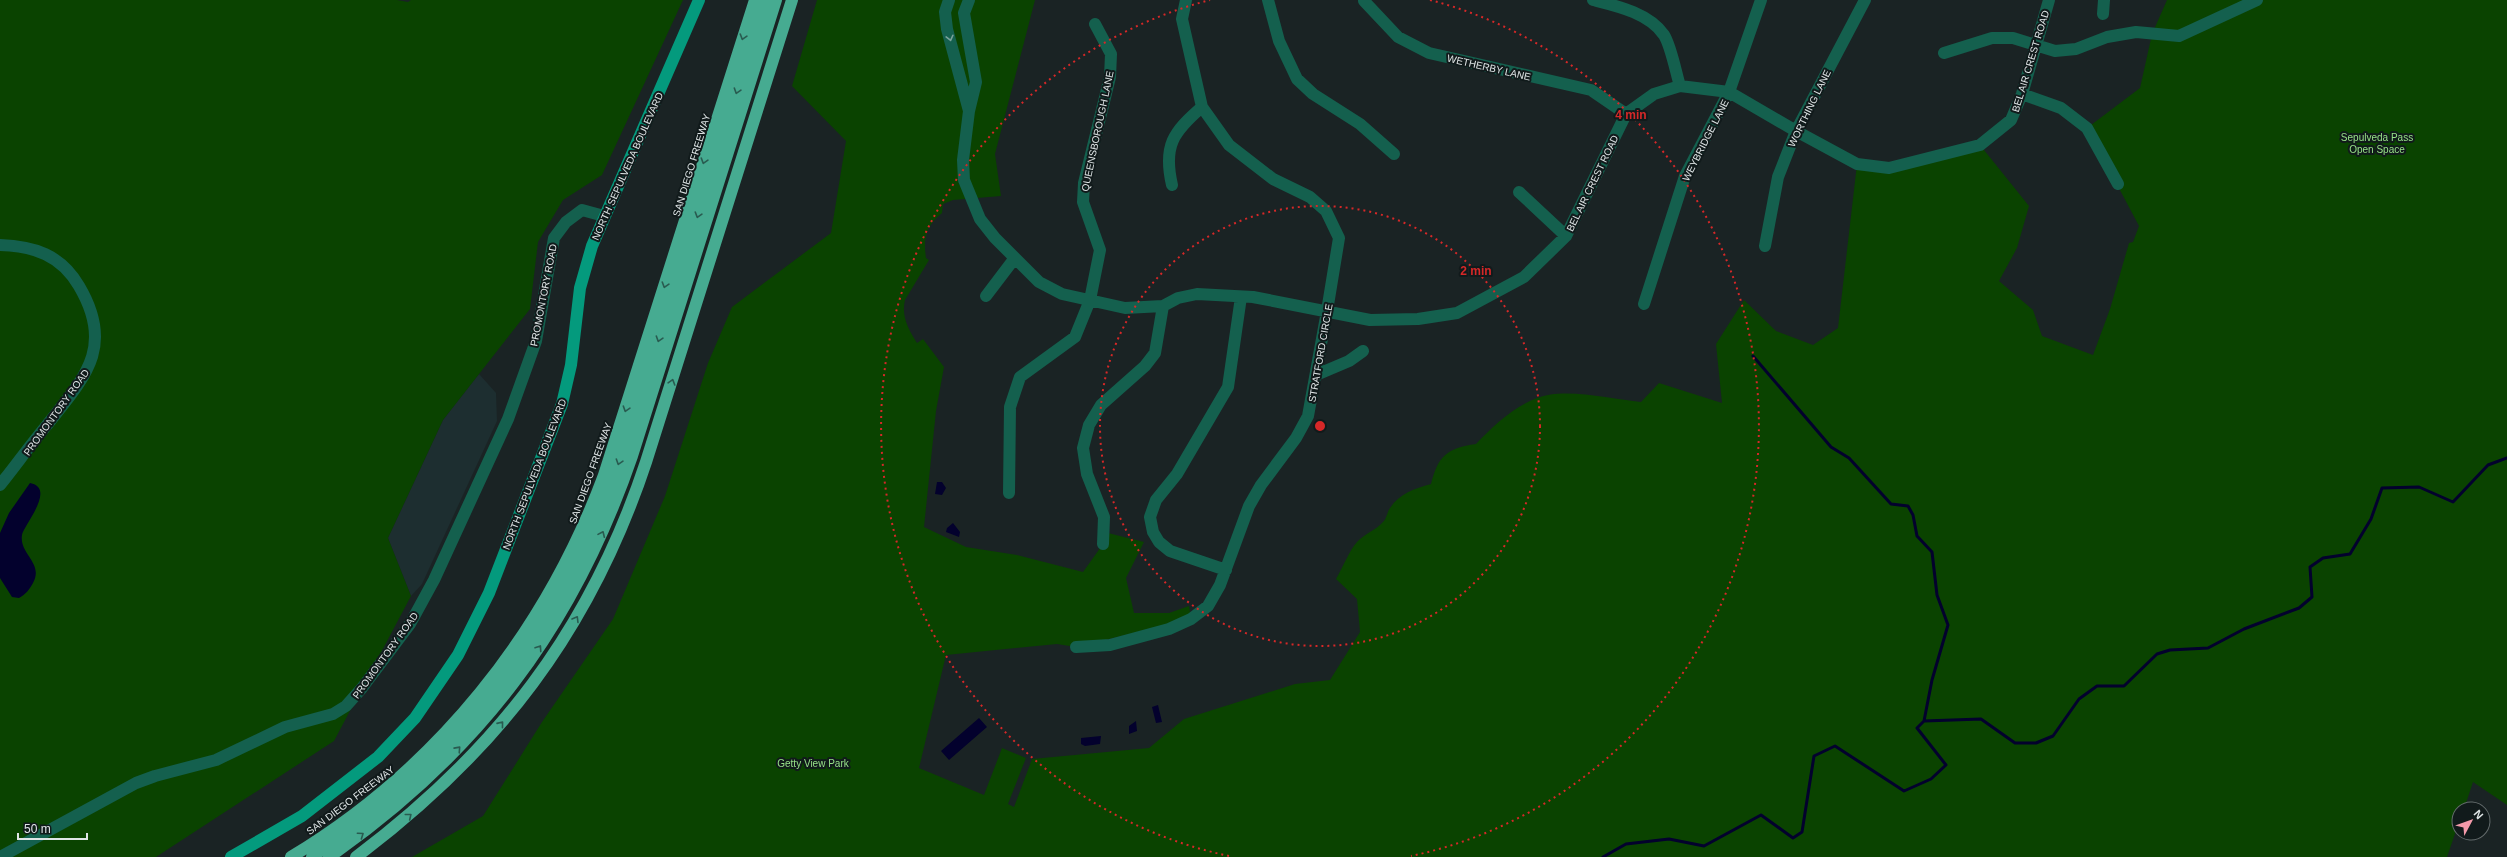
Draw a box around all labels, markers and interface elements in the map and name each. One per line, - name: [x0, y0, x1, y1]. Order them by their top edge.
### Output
- street label: BEL AIR CREST ROAD: [2010, 9, 2051, 113]
- one-way arrow: [739, 34, 748, 41]
- one-way arrow: [945, 35, 953, 41]
- street label: WETHERBY LANE: [1446, 53, 1532, 83]
- street label: WORTHING LANE: [1786, 68, 1833, 149]
- street label: QUEENSBOROUGH LANE: [1079, 70, 1116, 192]
- one-way arrow: [733, 87, 742, 94]
- street label: NORTH SEPULVEDA BOULEVARD: [590, 91, 665, 242]
- street label: WEYBRIDGE LANE: [1680, 97, 1731, 183]
- text: 4 min: [1615, 108, 1647, 122]
- street label: SAN DIEGO FREEWAY: [671, 112, 712, 218]
- park label: Sepulveda Pass Open Space: [2341, 132, 2413, 155]
- street label: BEL AIR CREST ROAD: [1564, 133, 1621, 233]
- one-way arrow: [701, 158, 709, 165]
- one-way arrow: [694, 211, 703, 218]
- street label: PROMONTORY ROAD: [528, 243, 559, 347]
- text: 2 min: [1460, 264, 1492, 278]
- one-way arrow: [662, 282, 670, 289]
- street label: STRATFORD CIRCLE: [1306, 303, 1335, 403]
- one-way arrow: [655, 335, 663, 342]
- street label: PROMONTORY ROAD: [21, 367, 91, 458]
- one-way arrow: [667, 379, 676, 386]
- street label: NORTH SEPULVEDA BOULEVARD: [501, 397, 568, 551]
- one-way arrow: [622, 406, 631, 413]
- centre of rings: [1313, 419, 1327, 433]
- street label: SAN DIEGO FREEWAY: [567, 421, 614, 525]
- one-way arrow: [616, 459, 624, 466]
- one-way arrow: [597, 531, 605, 538]
- street label: PROMONTORY ROAD: [350, 610, 420, 701]
- one-way arrow: [571, 616, 578, 623]
- one-way arrow: [534, 645, 541, 652]
- one-way arrow: [496, 722, 503, 729]
- one-way arrow: [453, 746, 460, 753]
- park label: Getty View Park: [777, 758, 850, 769]
- street label: SAN DIEGO FREEWAY: [304, 764, 396, 837]
- north arrow: [2451, 801, 2491, 841]
- text: N: [2471, 808, 2486, 821]
- one-way arrow: [404, 814, 411, 821]
- scale bar: [18, 815, 87, 841]
- text: 50 m: [24, 822, 51, 836]
- one-way arrow: [356, 833, 363, 840]

